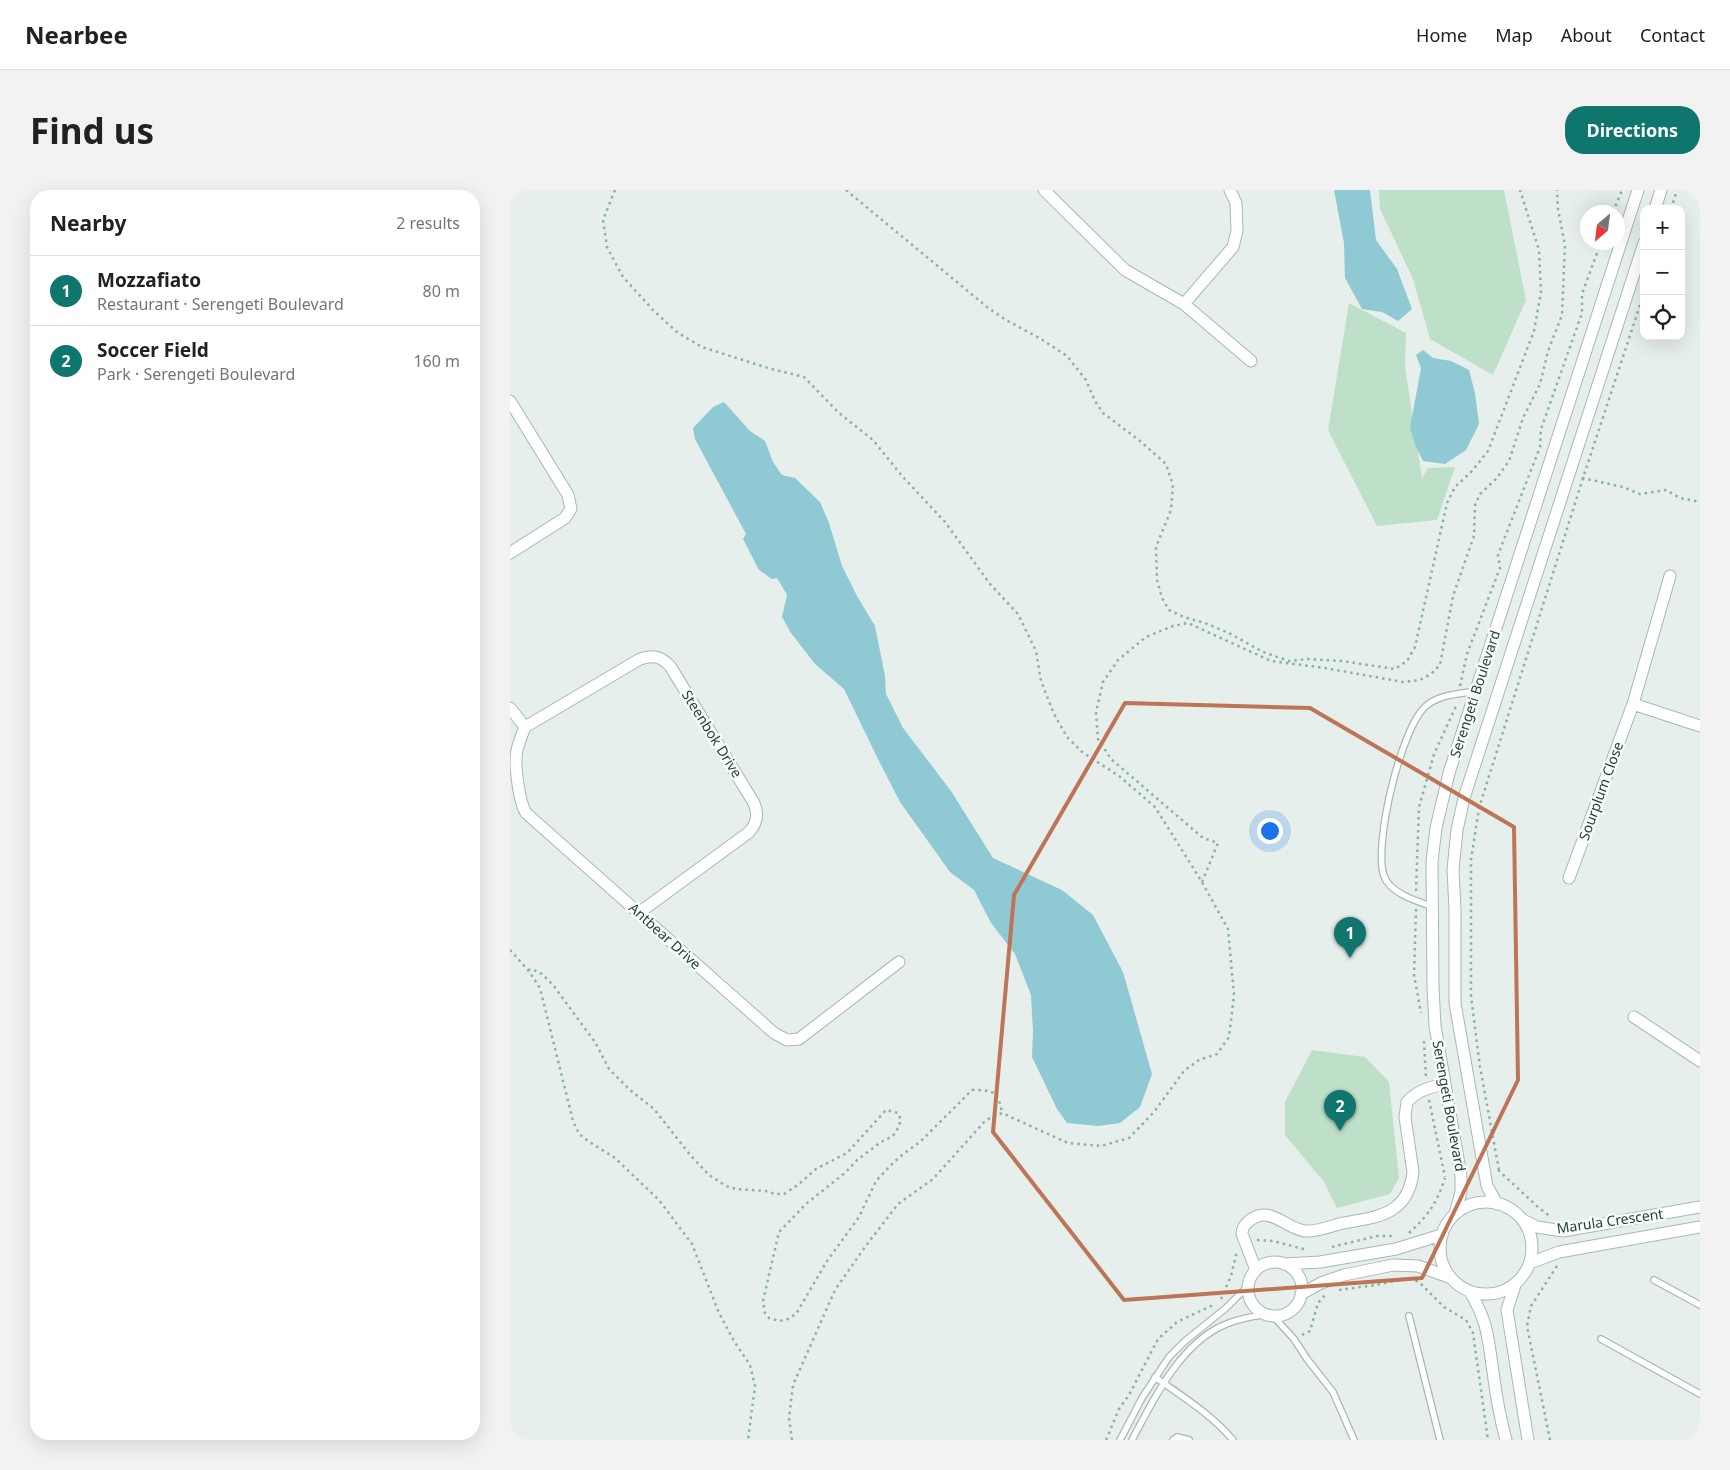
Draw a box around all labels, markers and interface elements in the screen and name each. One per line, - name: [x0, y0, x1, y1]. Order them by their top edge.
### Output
- text: Nearbee: [25, 18, 128, 51]
- text: Home: [1416, 23, 1467, 47]
- text: Map: [1495, 23, 1533, 47]
- text: About: [1561, 23, 1612, 47]
- text: Contact: [1640, 23, 1705, 47]
- button: Directions: [1565, 106, 1700, 154]
- text: Find us: [30, 107, 154, 154]
- north arrow: [1580, 205, 1625, 250]
- map controls: [1640, 205, 1685, 340]
- button: +: [1640, 205, 1685, 250]
- text: Nearby: [50, 209, 126, 237]
- text: 2 results: [396, 212, 460, 234]
- button: −: [1640, 250, 1685, 295]
- text: Mozzafiato: [97, 267, 201, 293]
- text: 1: [61, 280, 71, 302]
- text: 80 m: [423, 280, 460, 302]
- text: Restaurant · Serengeti Boulevard: [97, 293, 344, 315]
- button: locate: [1640, 295, 1685, 340]
- text: Soccer Field: [97, 337, 209, 363]
- text: 2: [61, 350, 71, 372]
- text: 160 m: [413, 350, 460, 372]
- text: Park · Serengeti Boulevard: [97, 363, 295, 385]
- street label: Serengeti Boulevard: [1445, 628, 1504, 760]
- street label: Steenbok Drive: [678, 686, 747, 781]
- street label: Sourplum Close: [1574, 739, 1627, 843]
- your location: [1257, 818, 1283, 844]
- street label: Antbear Drive: [625, 898, 706, 973]
- pin: 1: [1334, 917, 1366, 958]
- street label: Serengeti Boulevard: [1429, 1039, 1470, 1173]
- pin: 2: [1324, 1090, 1356, 1131]
- street label: Marula Crescent: [1555, 1204, 1664, 1237]

